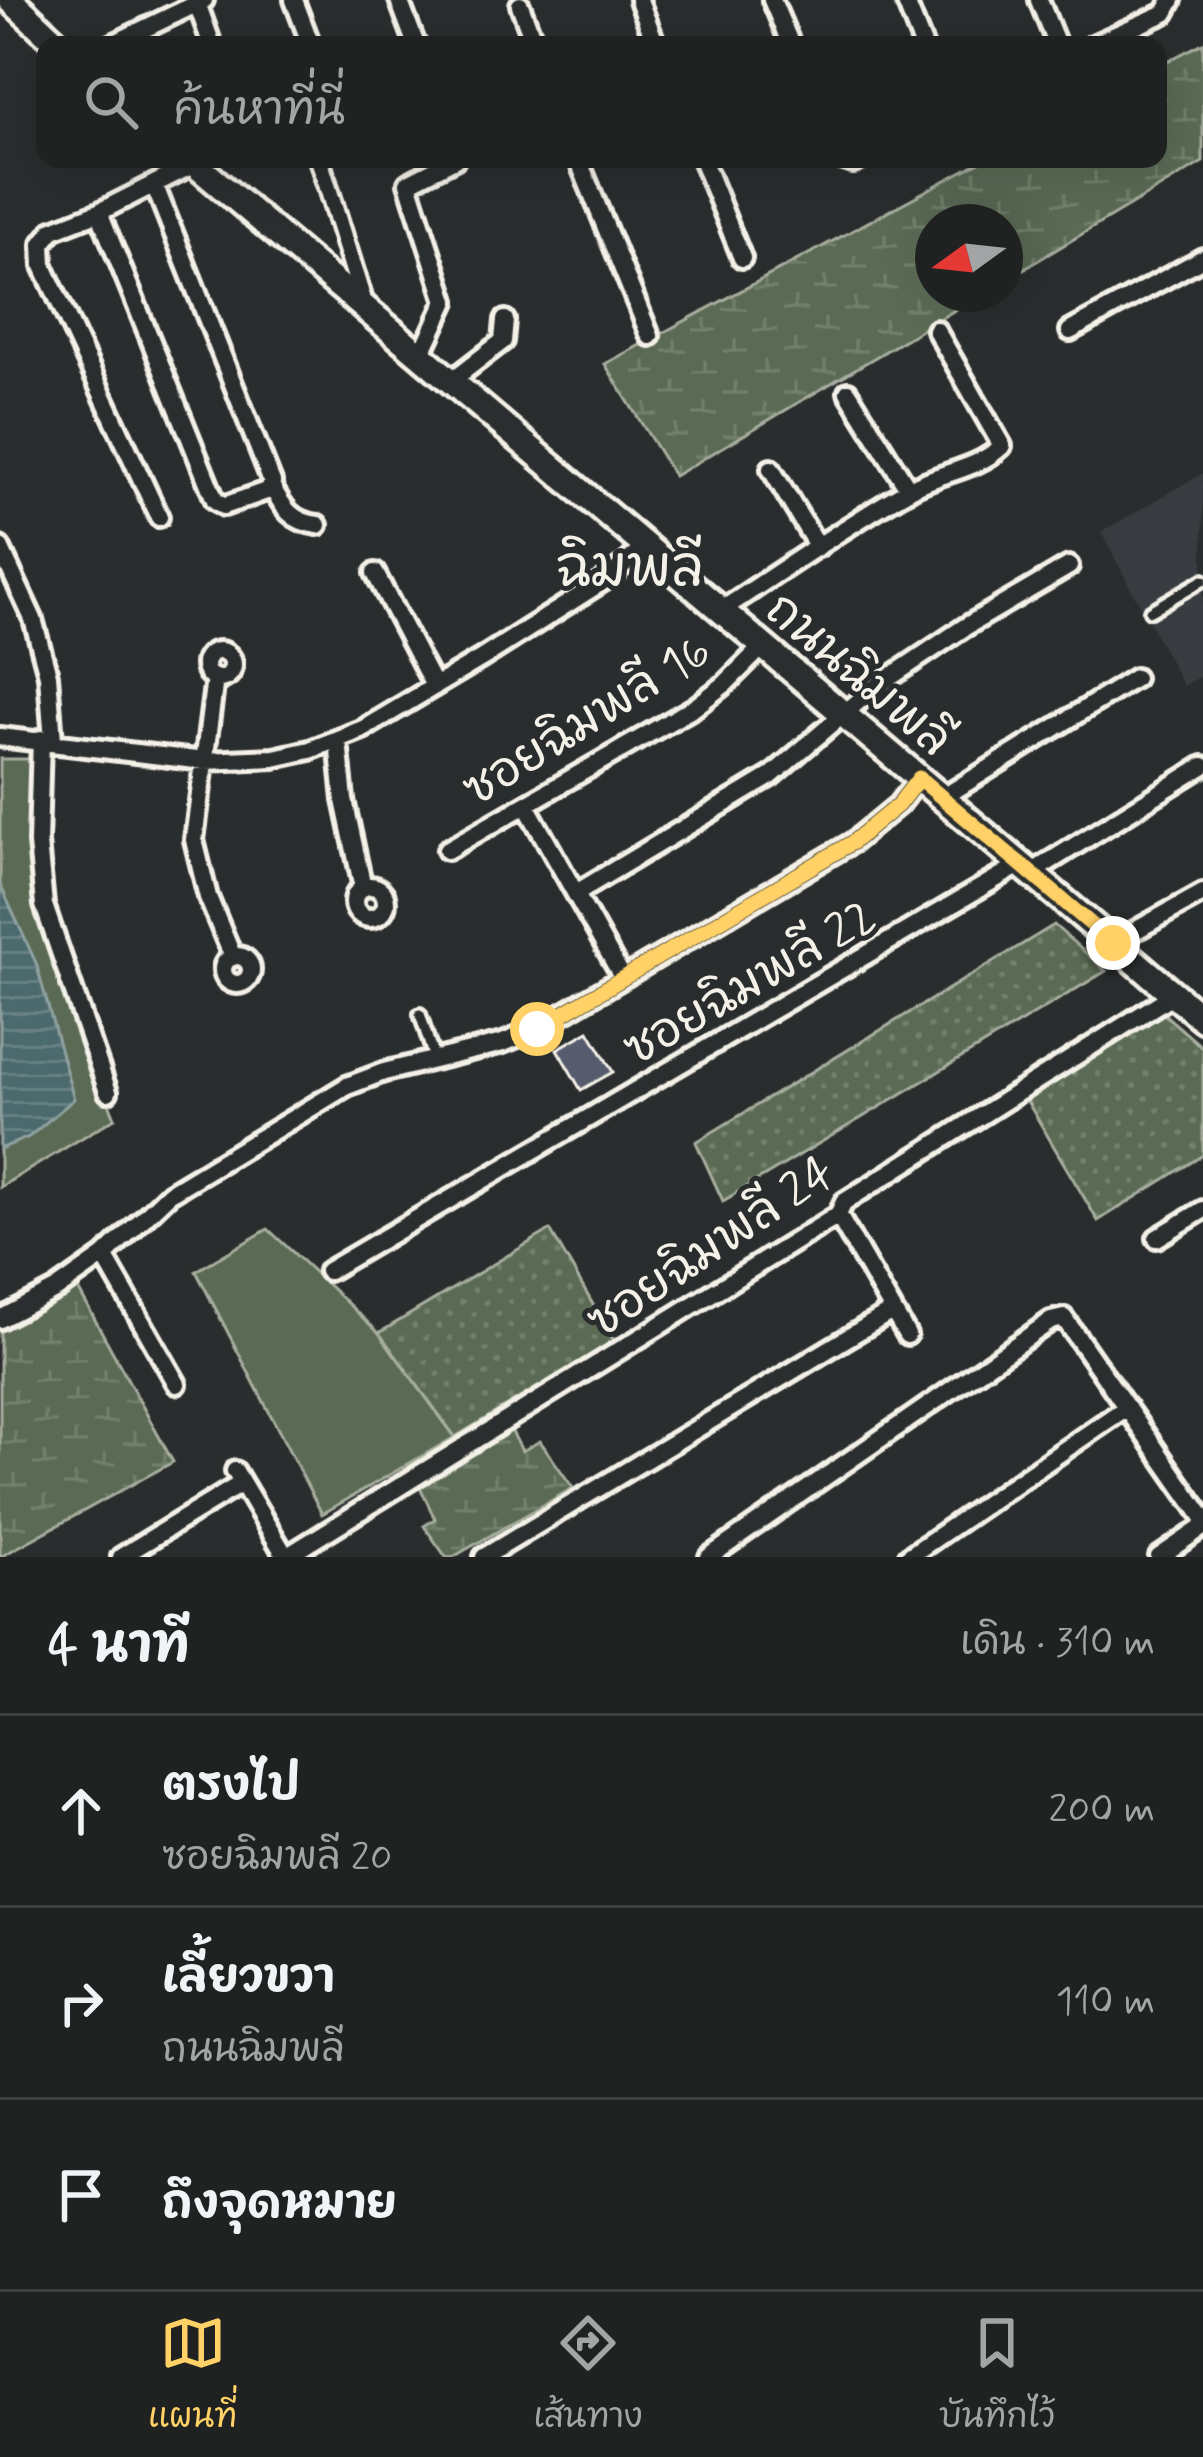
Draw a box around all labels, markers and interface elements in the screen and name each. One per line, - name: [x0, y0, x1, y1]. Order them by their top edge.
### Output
- search box: [36, 36, 1167, 168]
- icon: search: [78, 69, 144, 135]
- text: ค้นหาที่นี่: [174, 82, 345, 141]
- north arrow: [915, 204, 1023, 312]
- district label: ฉิมพลี: [556, 534, 704, 606]
- street label: ถนนฉิมพลี: [751, 579, 964, 772]
- street label: ซอยฉิมพลี 16: [452, 620, 723, 822]
- street label: ซอยฉิมพลี 22: [613, 886, 888, 1082]
- route end: [1086, 916, 1140, 970]
- route start: [510, 1002, 564, 1056]
- street label: ซอยฉิมพลี 24: [576, 1142, 848, 1354]
- text: 4 นาที: [48, 1614, 190, 1680]
- text: เดิน · 310 m: [960, 1618, 1155, 1669]
- text: ตรงไป: [162, 1757, 300, 1816]
- icon: ahead: [48, 1778, 114, 1844]
- text: 200 m: [1049, 1785, 1155, 1836]
- text: ซอยฉิมพลี 20: [162, 1833, 392, 1884]
- text: เลี้ยวขวา: [162, 1949, 335, 2008]
- icon: right: [48, 1970, 114, 2036]
- text: 110 m: [1056, 1977, 1155, 2028]
- text: ถนนฉิมพลี: [162, 2025, 345, 2076]
- icon: arrive: [48, 2162, 114, 2228]
- text: ถึงจุดหมาย: [162, 2175, 397, 2234]
- tab: แผนที่: [148, 2310, 237, 2440]
- tab: เส้นทาง: [533, 2310, 643, 2440]
- tab: บันทึกไว้: [939, 2310, 1055, 2440]

